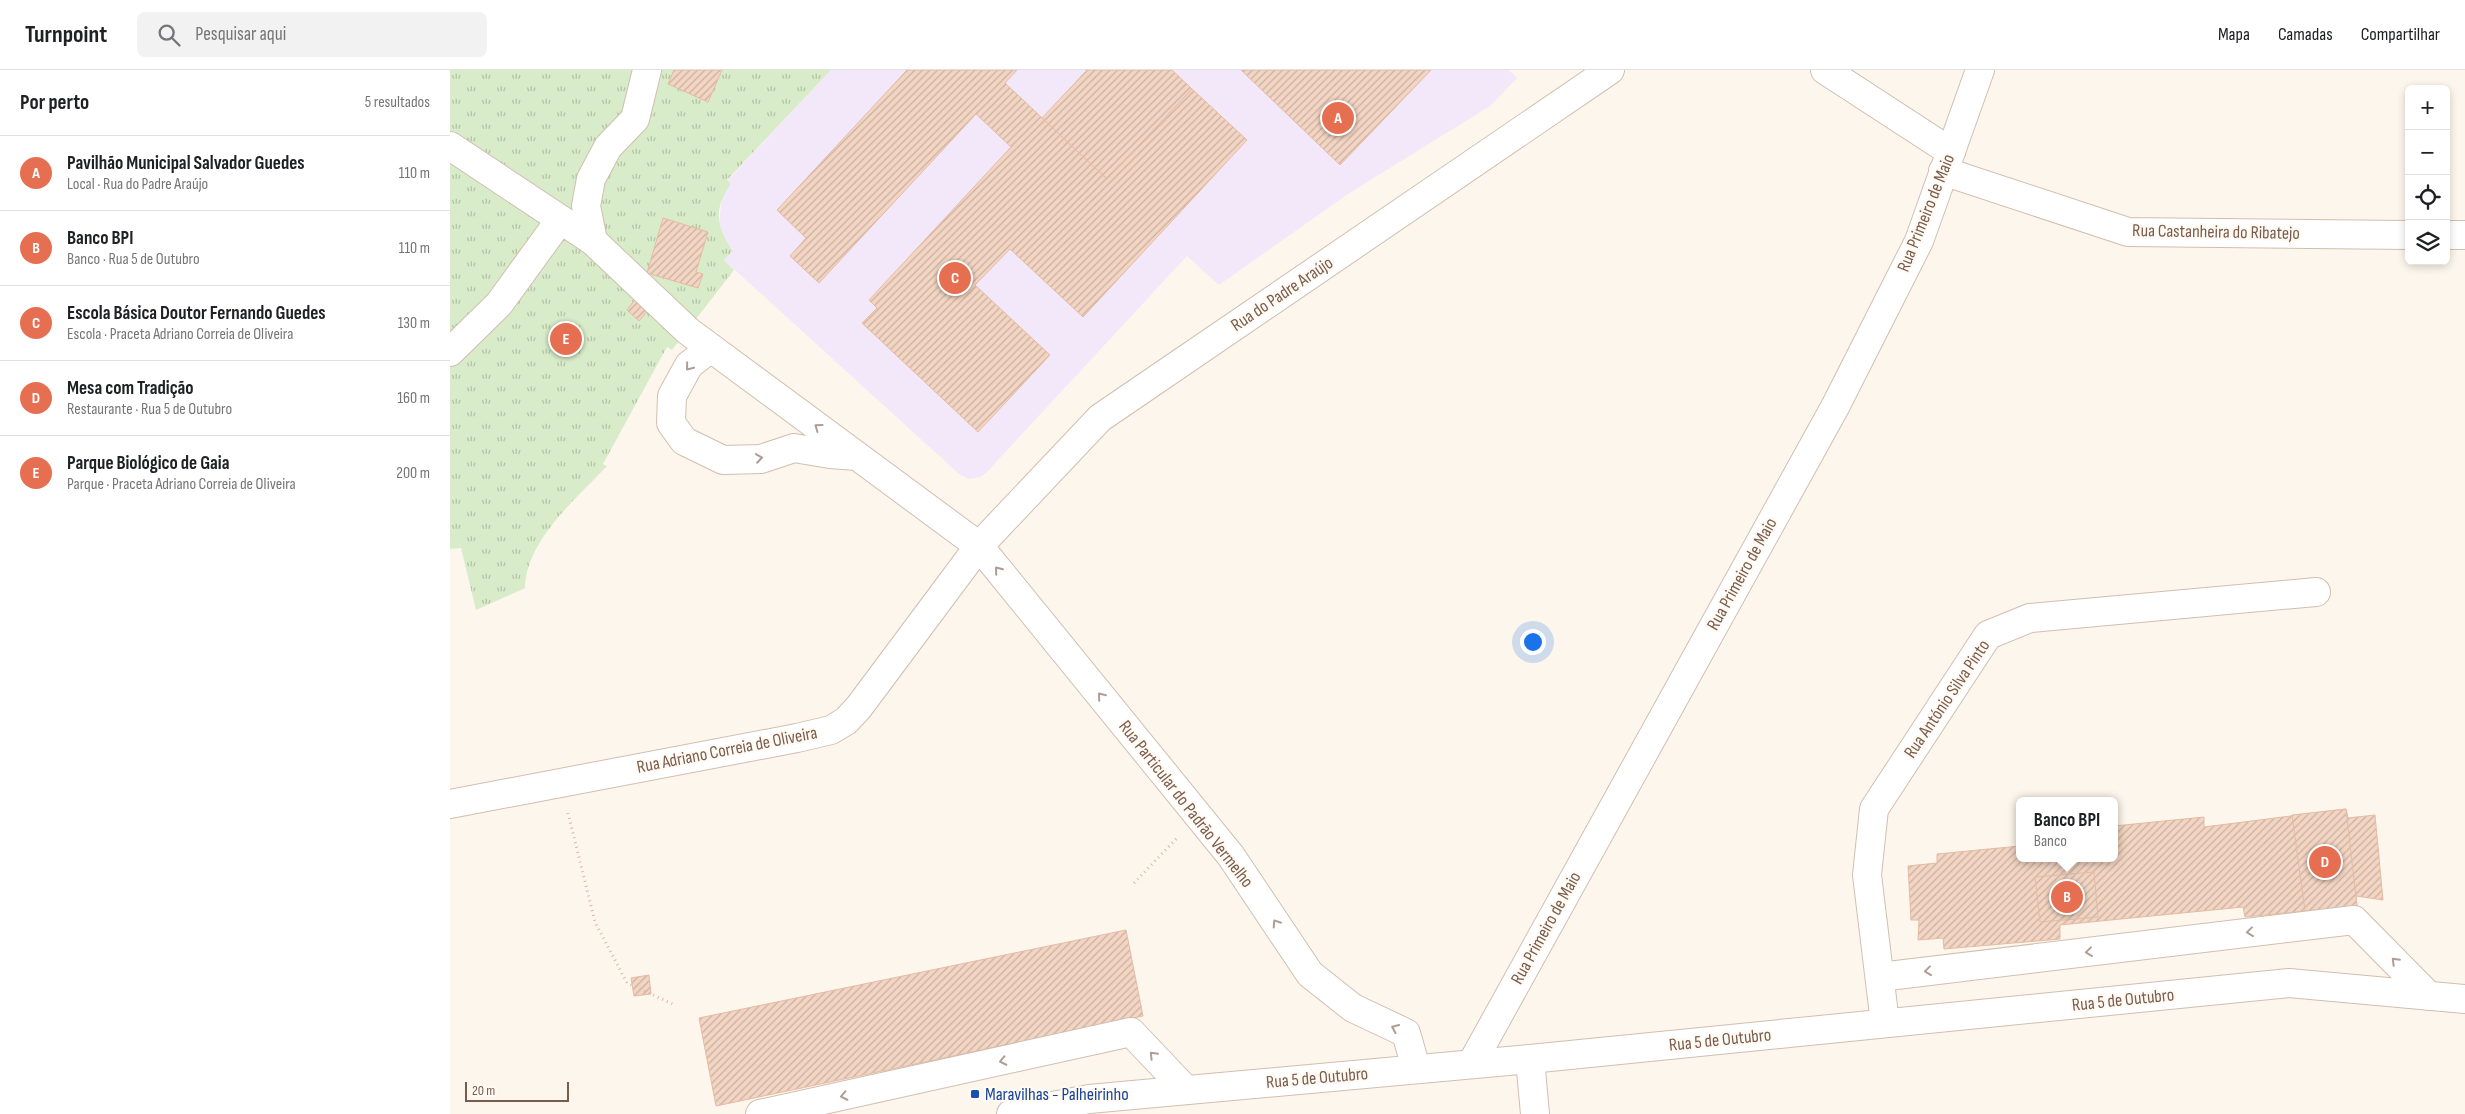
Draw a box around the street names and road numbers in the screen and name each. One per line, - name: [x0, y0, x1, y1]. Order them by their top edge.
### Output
- street label: Rua Primeiro de Maio: [1893, 151, 1959, 275]
- street label: Rua Castanheira do Ribatejo: [2132, 220, 2300, 244]
- street label: Rua do Padre Araújo: [1227, 252, 1337, 336]
- street label: Rua Primeiro de Maio: [1702, 514, 1782, 634]
- street label: Rua António Silva Pinto: [1900, 636, 1994, 762]
- street label: Rua Particular do Padrão Vermelho: [1114, 716, 1258, 892]
- street label: Rua Adriano Correia de Oliveira: [635, 722, 819, 778]
- street label: Rua Primeiro de Maio: [1506, 868, 1586, 988]
- street label: Rua 5 de Outubro: [2071, 984, 2175, 1016]
- street label: Rua 5 de Outubro: [1668, 1024, 1772, 1056]
- street label: Rua 5 de Outubro: [1265, 1063, 1369, 1093]

